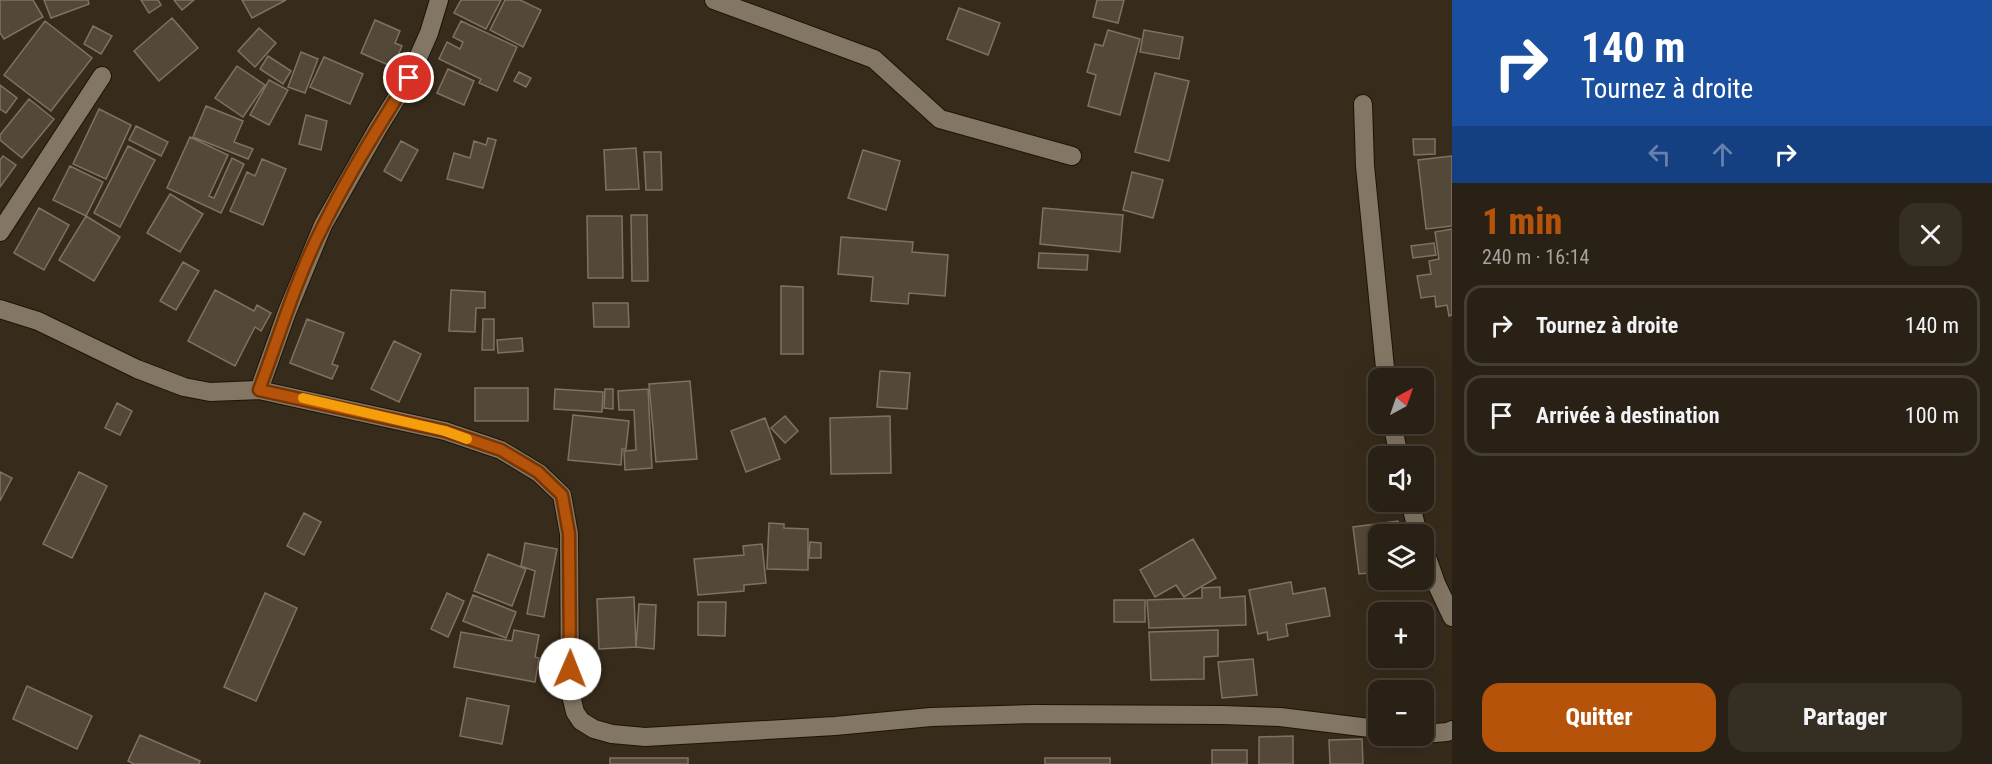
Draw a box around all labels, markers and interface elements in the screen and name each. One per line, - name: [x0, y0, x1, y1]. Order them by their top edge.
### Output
- text: 140 m: [1581, 23, 1686, 72]
- icon: right: [1482, 24, 1560, 102]
- pin: [383, 52, 434, 103]
- icon: arrive: [392, 61, 425, 94]
- text: Tournez à droite: [1581, 73, 1753, 105]
- icon: left: [1643, 138, 1676, 171]
- icon: ahead: [1706, 138, 1739, 171]
- icon: right: [1769, 138, 1802, 171]
- text: 1 min: [1482, 201, 1562, 243]
- button: close: [1899, 203, 1962, 266]
- text: 240 m · 16:14: [1482, 245, 1589, 269]
- icon: right: [1485, 309, 1518, 342]
- text: Tournez à droite: [1536, 313, 1678, 338]
- text: 140 m: [1905, 313, 1959, 338]
- north arrow: [1368, 368, 1434, 434]
- map controls: [1368, 368, 1434, 746]
- icon: arrive: [1485, 399, 1518, 432]
- text: Arrivée à destination: [1536, 403, 1720, 428]
- text: 100 m: [1905, 403, 1959, 428]
- button: sound: [1368, 446, 1434, 512]
- button: layers: [1368, 524, 1434, 590]
- button: +: [1368, 602, 1434, 668]
- position arrow: [538, 637, 602, 701]
- button: −: [1368, 680, 1434, 746]
- button: Quitter: [1482, 683, 1716, 752]
- button: Partager: [1728, 683, 1962, 752]

